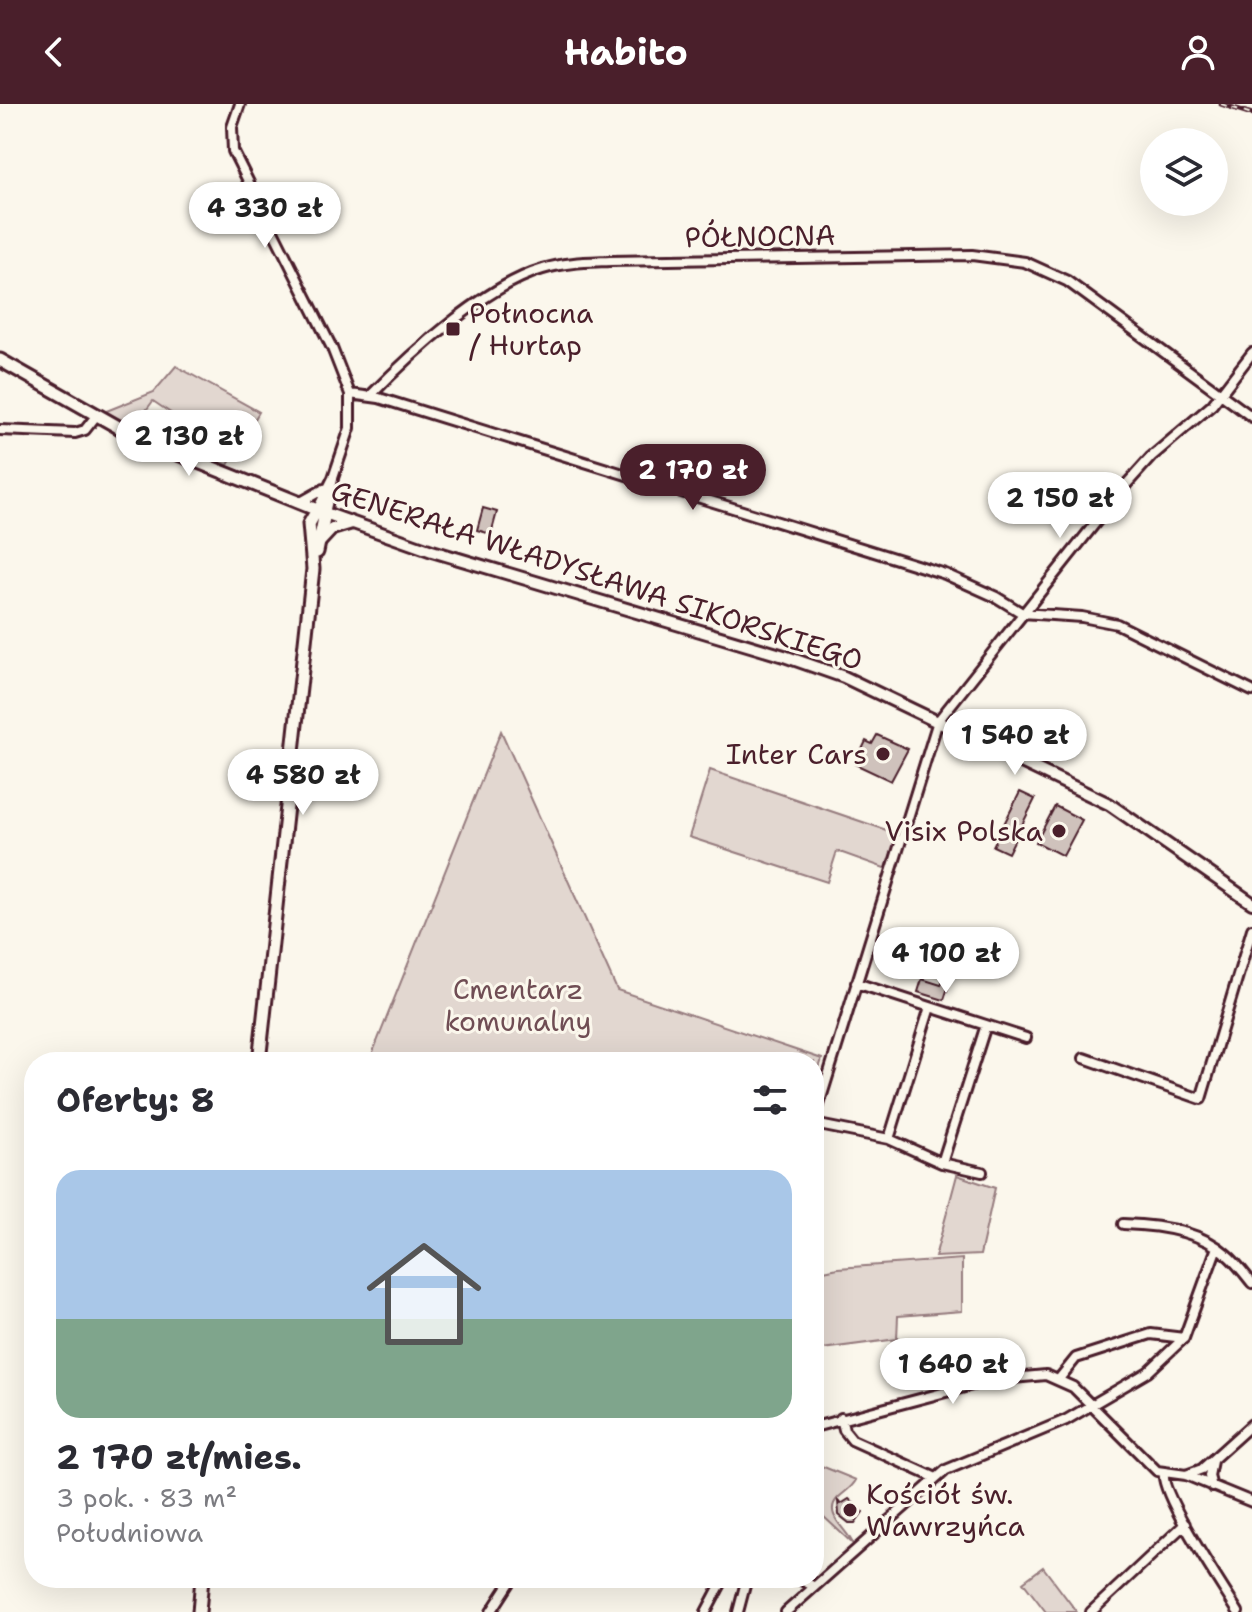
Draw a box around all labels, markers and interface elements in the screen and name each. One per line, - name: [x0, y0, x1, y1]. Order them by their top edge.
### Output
- text: Habito: [564, 28, 688, 77]
- icon: back: [32, 30, 76, 74]
- icon: person: [1176, 30, 1220, 74]
- map controls: [1140, 128, 1228, 216]
- button: layers: [1140, 128, 1228, 216]
- pin: 4 330 zł: [182, 182, 348, 250]
- text: 4 330 zł: [207, 190, 323, 225]
- street label: PÓŁNOCNA: [684, 216, 836, 256]
- place label: Połnocna / Hurtap: [469, 294, 593, 364]
- marker: Połnocna / Hurtap: [444, 320, 462, 338]
- pin: 2 130 zł: [106, 410, 272, 478]
- text: 2 130 zł: [134, 418, 244, 453]
- pin: 2 170 zł: [610, 444, 776, 512]
- text: 2 170 zł: [638, 452, 748, 487]
- street label: GENERAŁA WŁADYSŁAWA SIKORSKIEGO: [326, 471, 868, 679]
- pin: 2 150 zł: [977, 472, 1143, 540]
- text: 2 150 zł: [1006, 480, 1114, 515]
- pin: 1 540 zł: [932, 709, 1098, 777]
- text: 1 540 zł: [961, 717, 1069, 752]
- place label: Inter Cars: [726, 735, 867, 773]
- marker: Inter Cars: [874, 745, 892, 763]
- pin: 4 580 zł: [220, 749, 386, 817]
- text: 4 580 zł: [246, 757, 360, 792]
- place label: Visix Polska: [885, 812, 1043, 850]
- marker: Visix Polska: [1050, 822, 1068, 840]
- pin: 4 100 zł: [863, 927, 1029, 995]
- text: 4 100 zł: [891, 935, 1001, 970]
- park label: Cmentarz komunalny: [444, 970, 592, 1040]
- text: Oferty: 8: [56, 1077, 215, 1123]
- icon: filters: [748, 1078, 792, 1122]
- icon: home: [352, 1222, 496, 1366]
- pin: 1 640 zł: [870, 1338, 1036, 1406]
- text: 1 640 zł: [898, 1346, 1008, 1381]
- text: 2 170 zł/mies.: [56, 1434, 302, 1480]
- place label: Kościół św. Wawrzyńca: [866, 1475, 1025, 1545]
- text: 3 pok. · 83 m²: [56, 1480, 237, 1515]
- marker: Kościół św. Wawrzyńca: [841, 1501, 859, 1519]
- text: Południowa: [56, 1515, 203, 1550]

